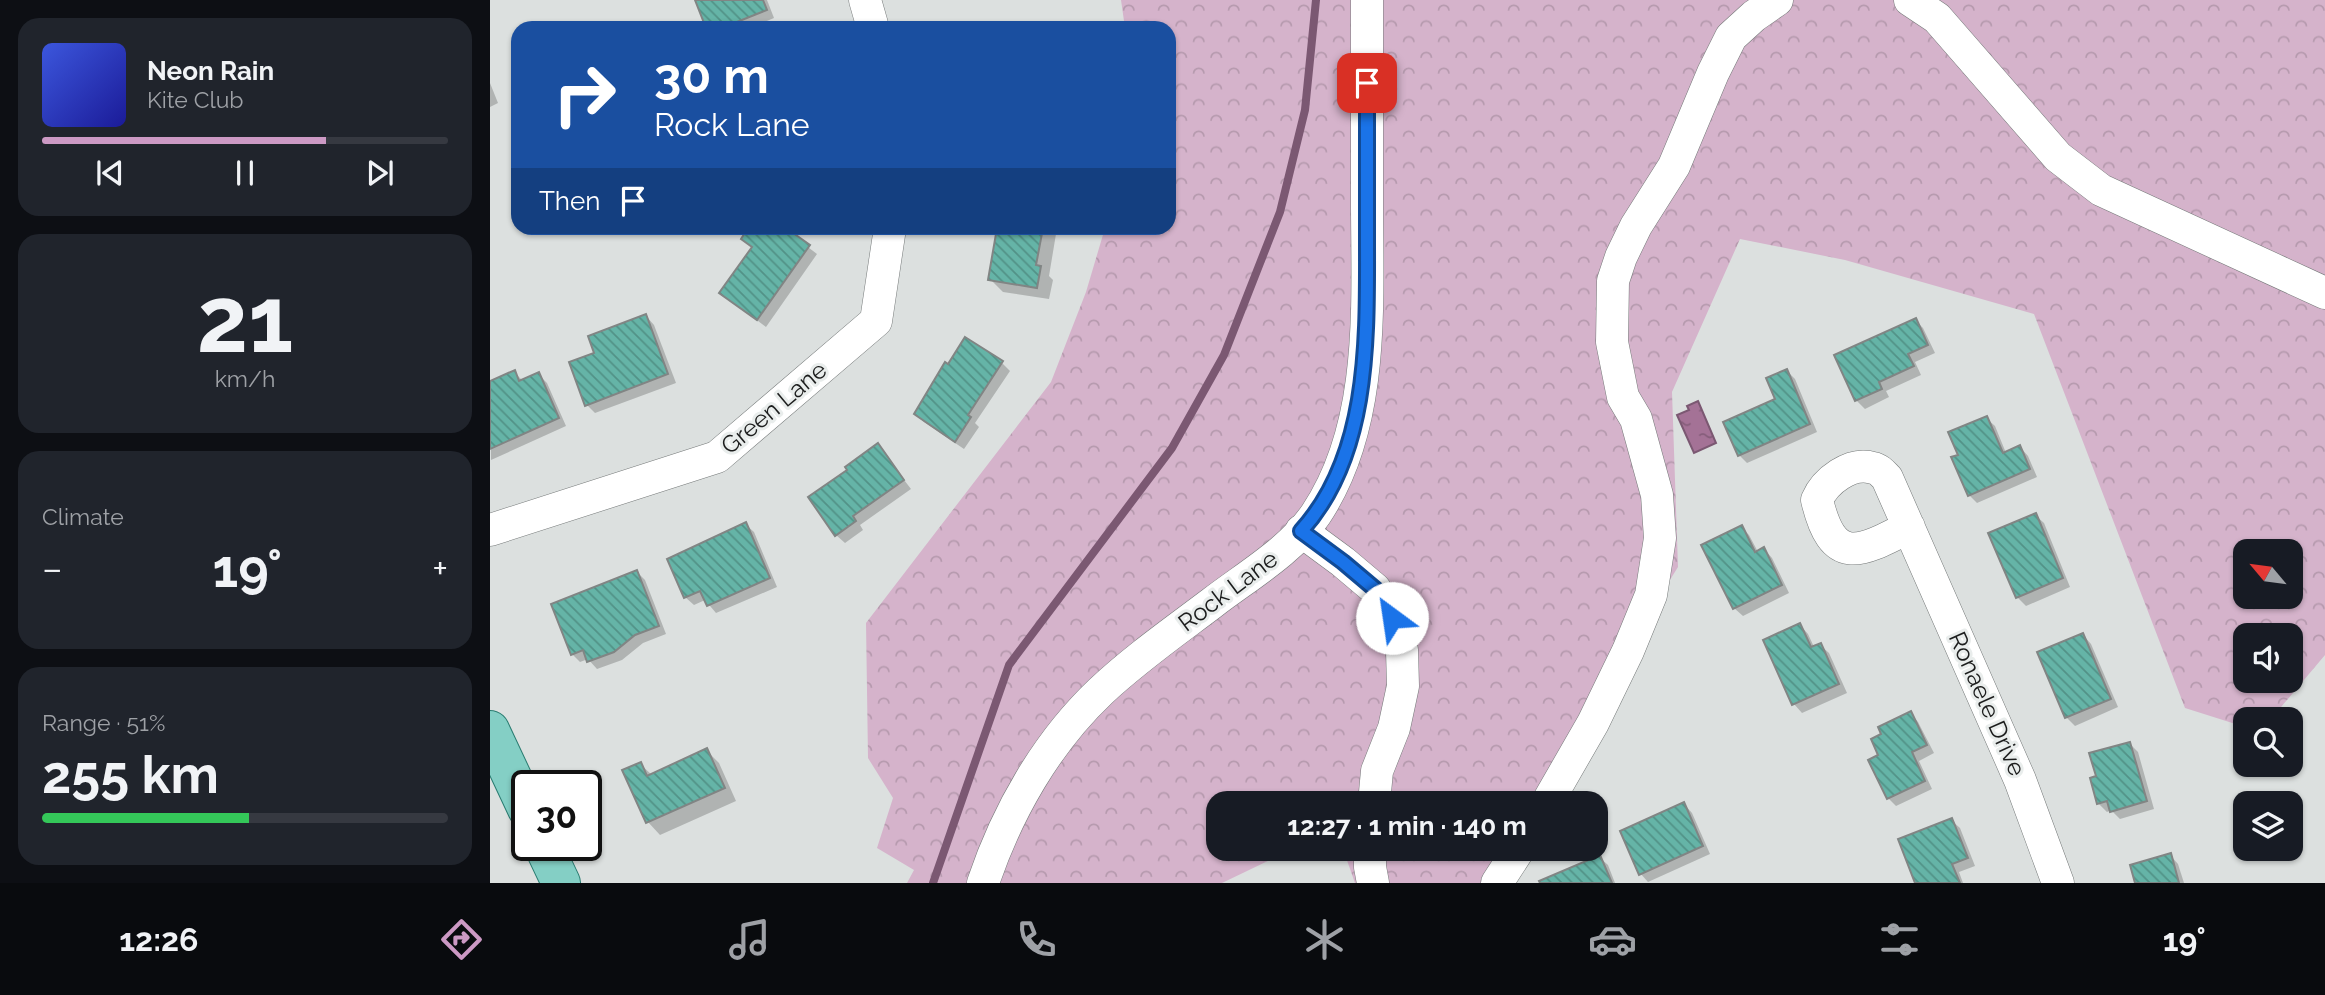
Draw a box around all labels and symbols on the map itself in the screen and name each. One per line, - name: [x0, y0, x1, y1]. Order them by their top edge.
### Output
- pin: [1337, 53, 1397, 113]
- street label: Green Lane: [715, 355, 832, 460]
- north arrow: [2233, 539, 2303, 609]
- street label: Rock Lane: [1172, 544, 1283, 637]
- position arrow: [1355, 581, 1429, 655]
- street label: Ronaele Drive: [1943, 627, 2032, 780]
- speed limit sign: 30: [511, 770, 602, 861]

